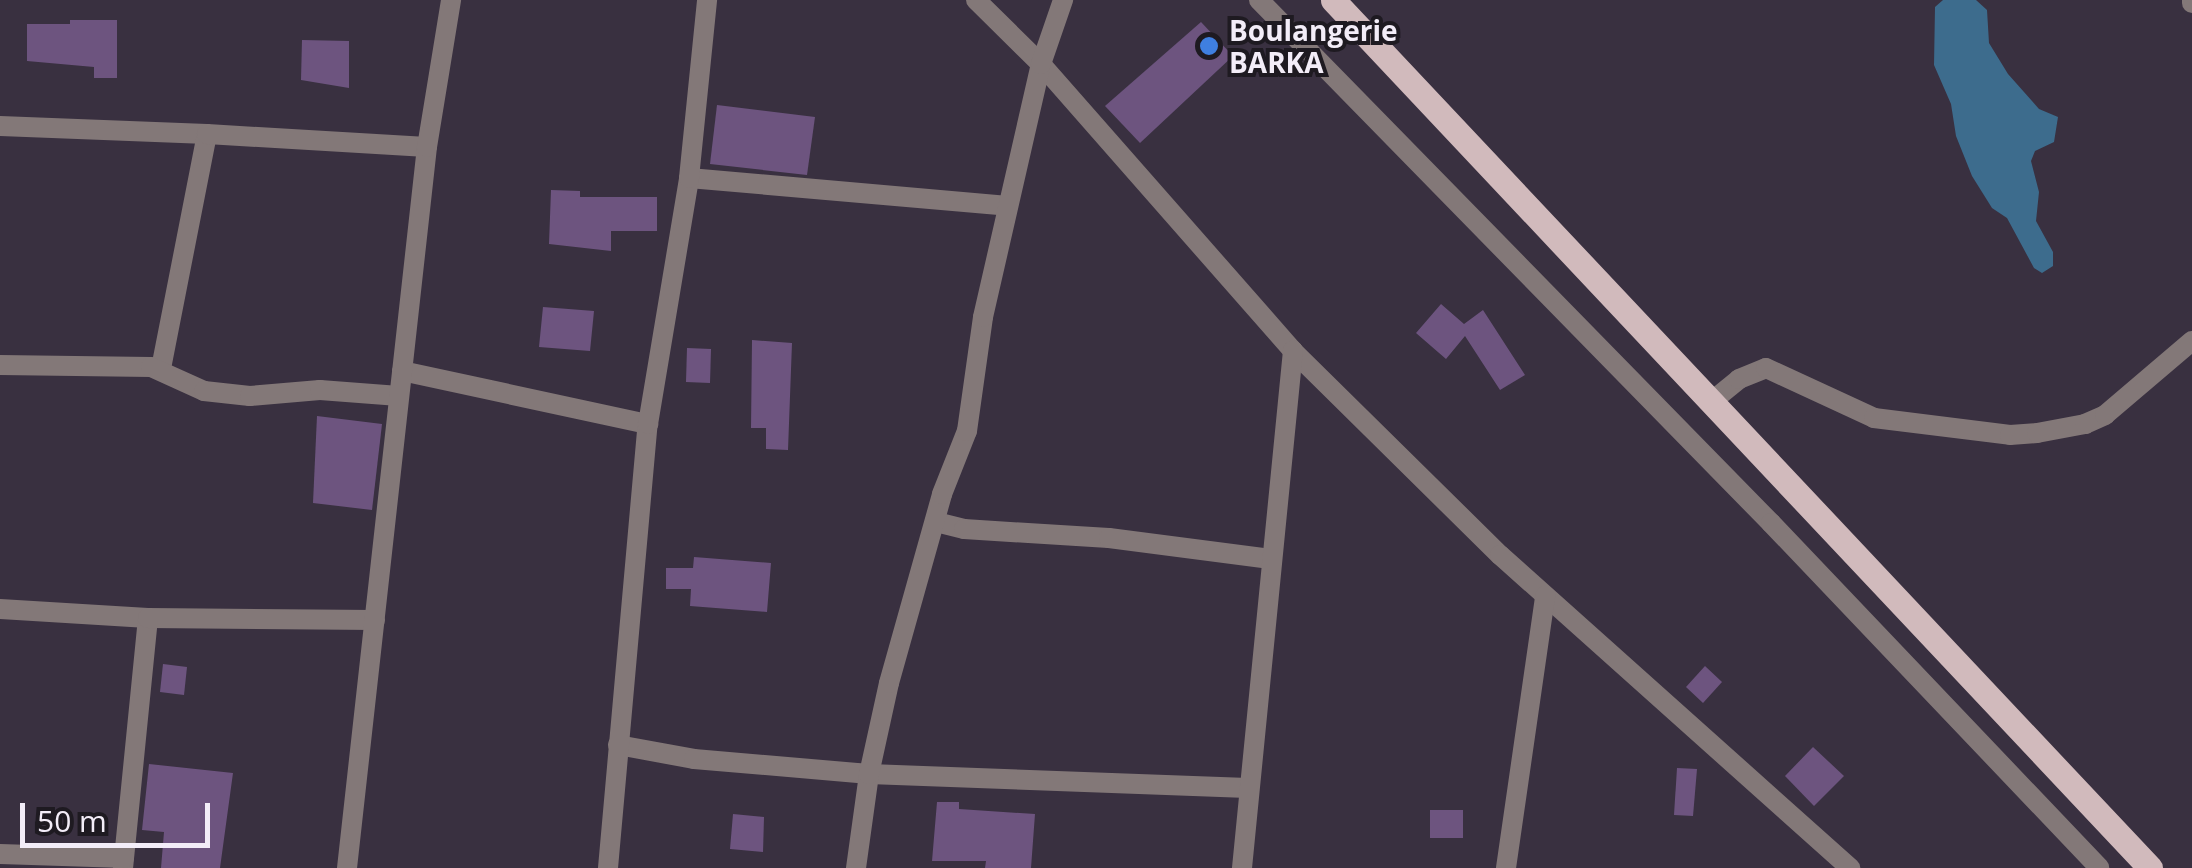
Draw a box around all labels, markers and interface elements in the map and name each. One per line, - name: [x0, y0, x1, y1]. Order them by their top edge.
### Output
- place label: Boulangerie BARKA: [1229, 13, 1398, 79]
- marker: Boulangerie BARKA: [1198, 35, 1220, 57]
- scale bar: [25, 783, 215, 845]
- text: 50 m: [37, 800, 107, 841]

